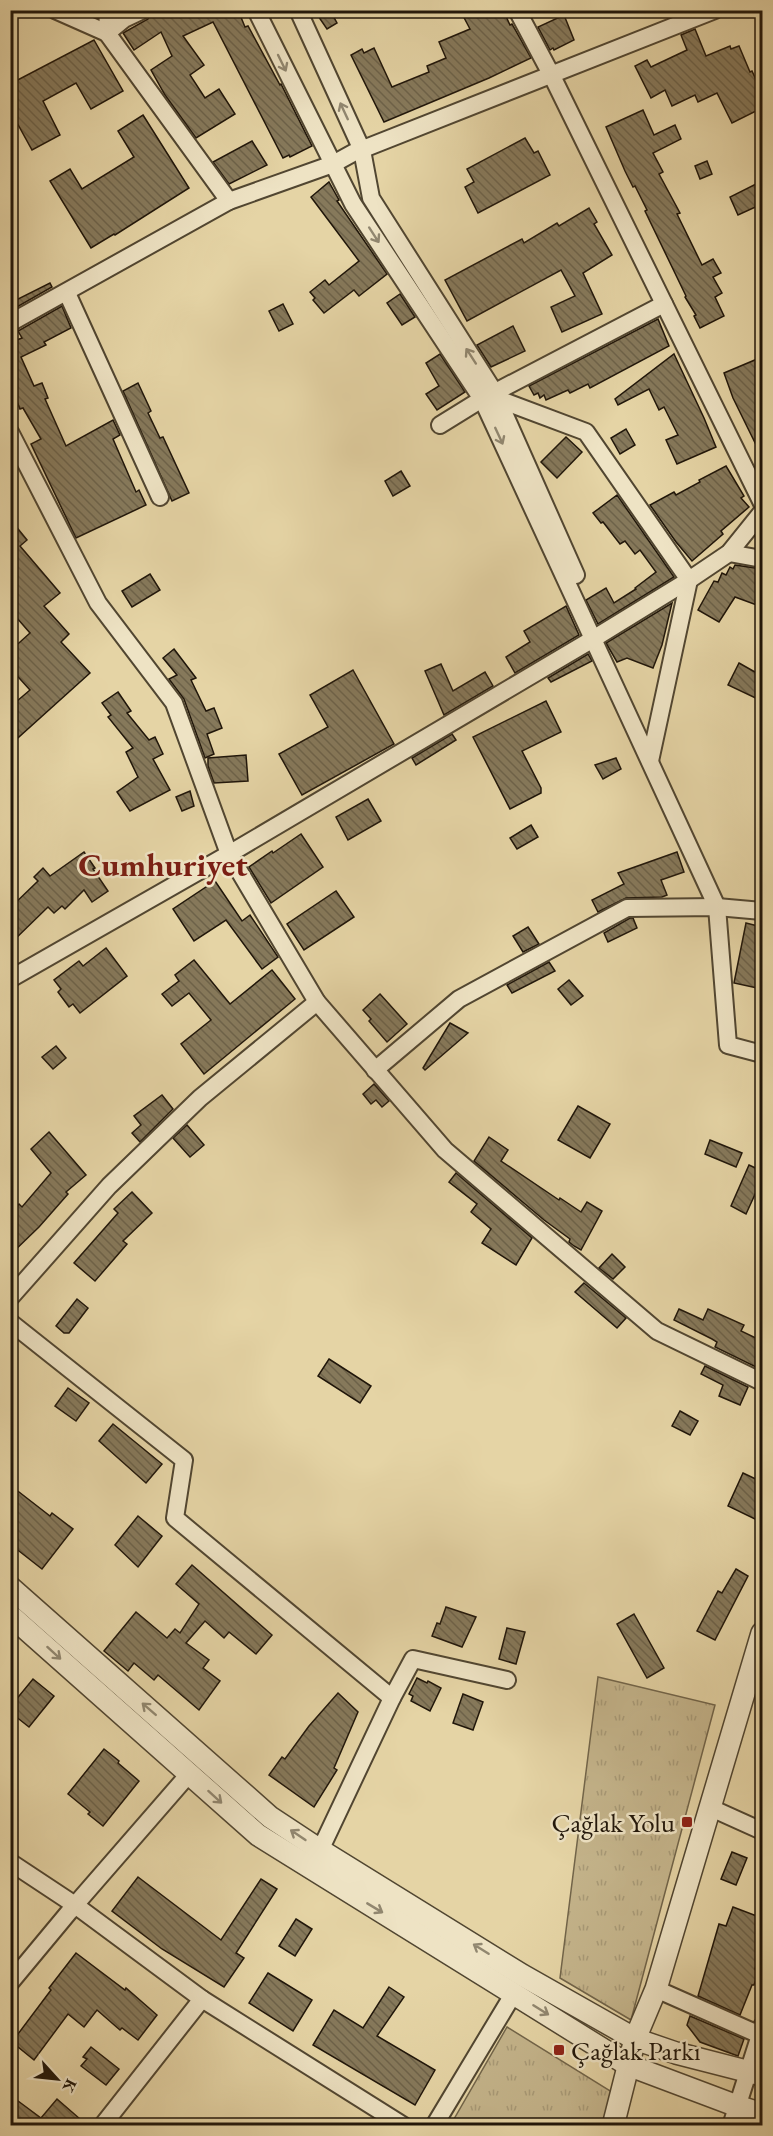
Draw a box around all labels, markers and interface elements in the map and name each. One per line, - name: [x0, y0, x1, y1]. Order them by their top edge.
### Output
- one-way arrow: [277, 53, 289, 71]
- one-way arrow: [337, 102, 349, 120]
- one-way arrow: [368, 226, 380, 243]
- one-way arrow: [465, 347, 478, 364]
- one-way arrow: [494, 426, 505, 444]
- district label: Cumhuriyet: [78, 843, 248, 886]
- one-way arrow: [46, 1647, 62, 1660]
- one-way arrow: [142, 1703, 158, 1717]
- one-way arrow: [207, 1790, 222, 1804]
- place label: Çağlak Yolu: [551, 1805, 675, 1840]
- marker: Çağlak Yolu: [680, 1815, 694, 1829]
- one-way arrow: [290, 1829, 307, 1841]
- one-way arrow: [366, 1902, 383, 1914]
- one-way arrow: [473, 1943, 490, 1955]
- one-way arrow: [532, 2004, 549, 2016]
- place label: Çağlak Parkı: [571, 2033, 701, 2068]
- marker: Çağlak Parkı: [552, 2043, 566, 2057]
- north arrow: [27, 2049, 87, 2109]
- text: K: [57, 2075, 82, 2096]

